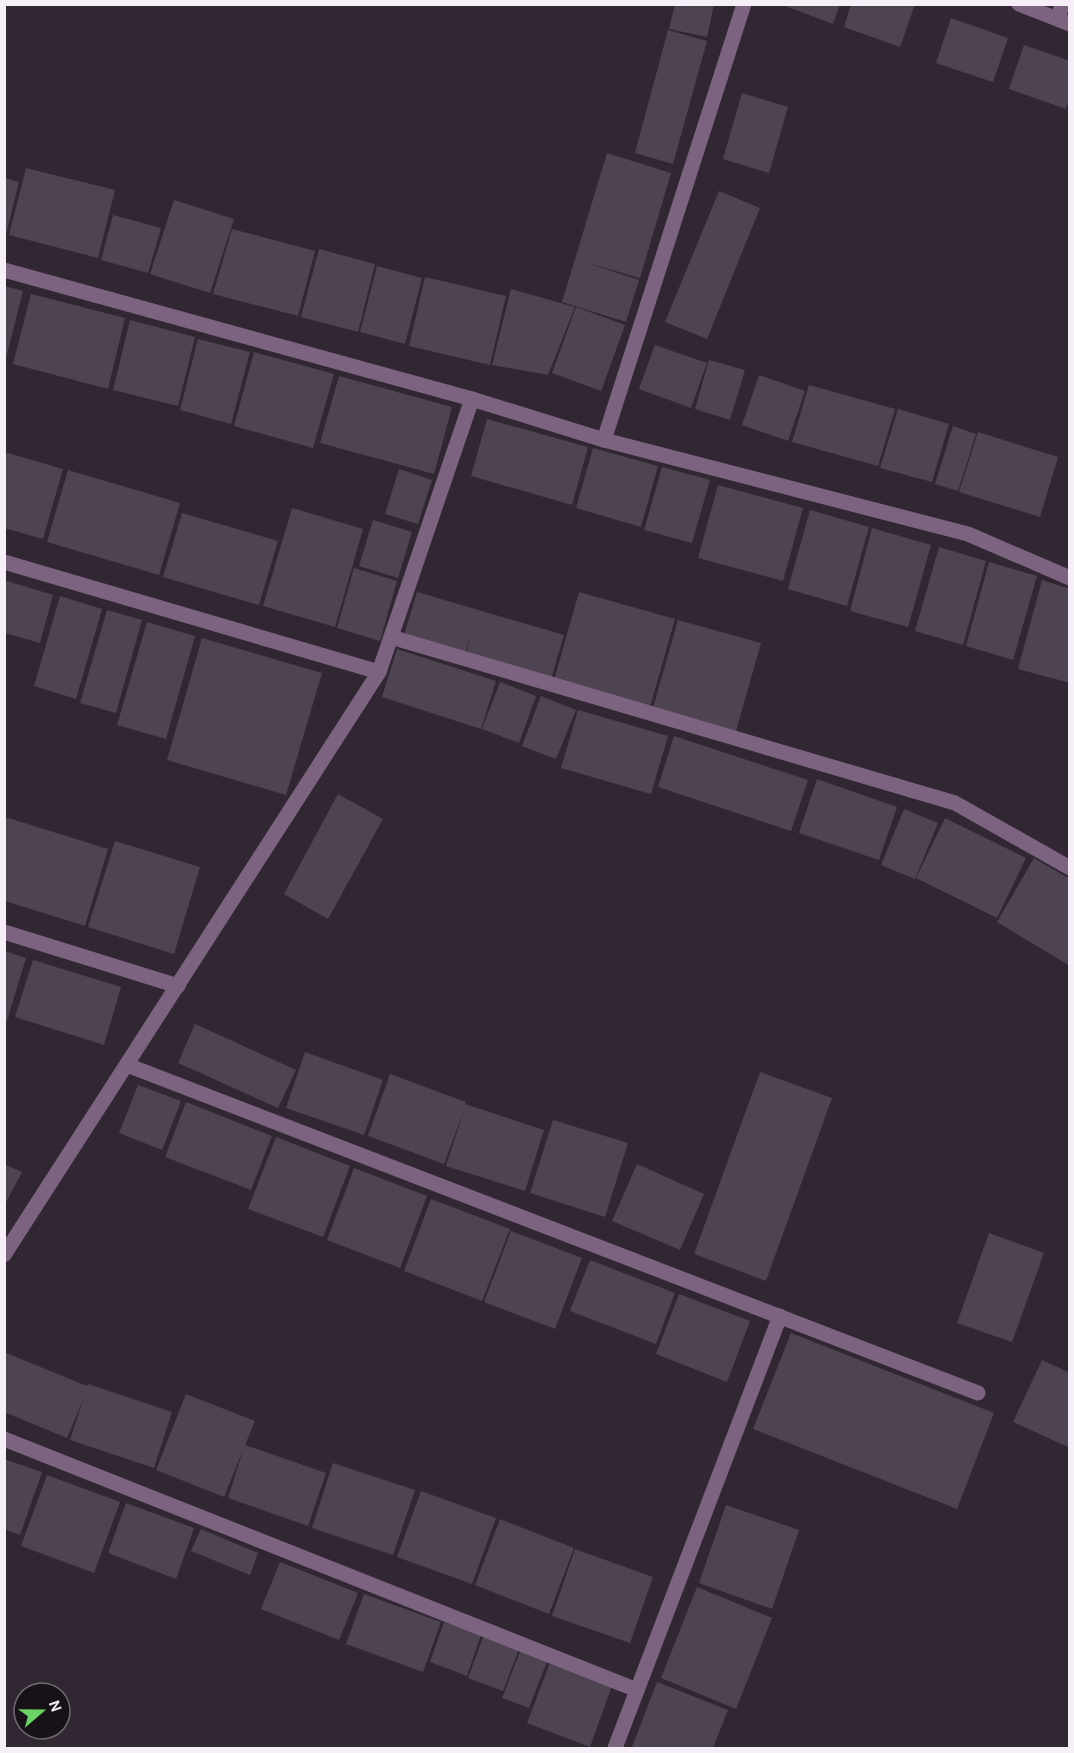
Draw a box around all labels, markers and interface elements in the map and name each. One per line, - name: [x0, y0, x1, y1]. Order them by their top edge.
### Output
- north arrow: [12, 1681, 72, 1741]
- text: N: [45, 1697, 67, 1715]

